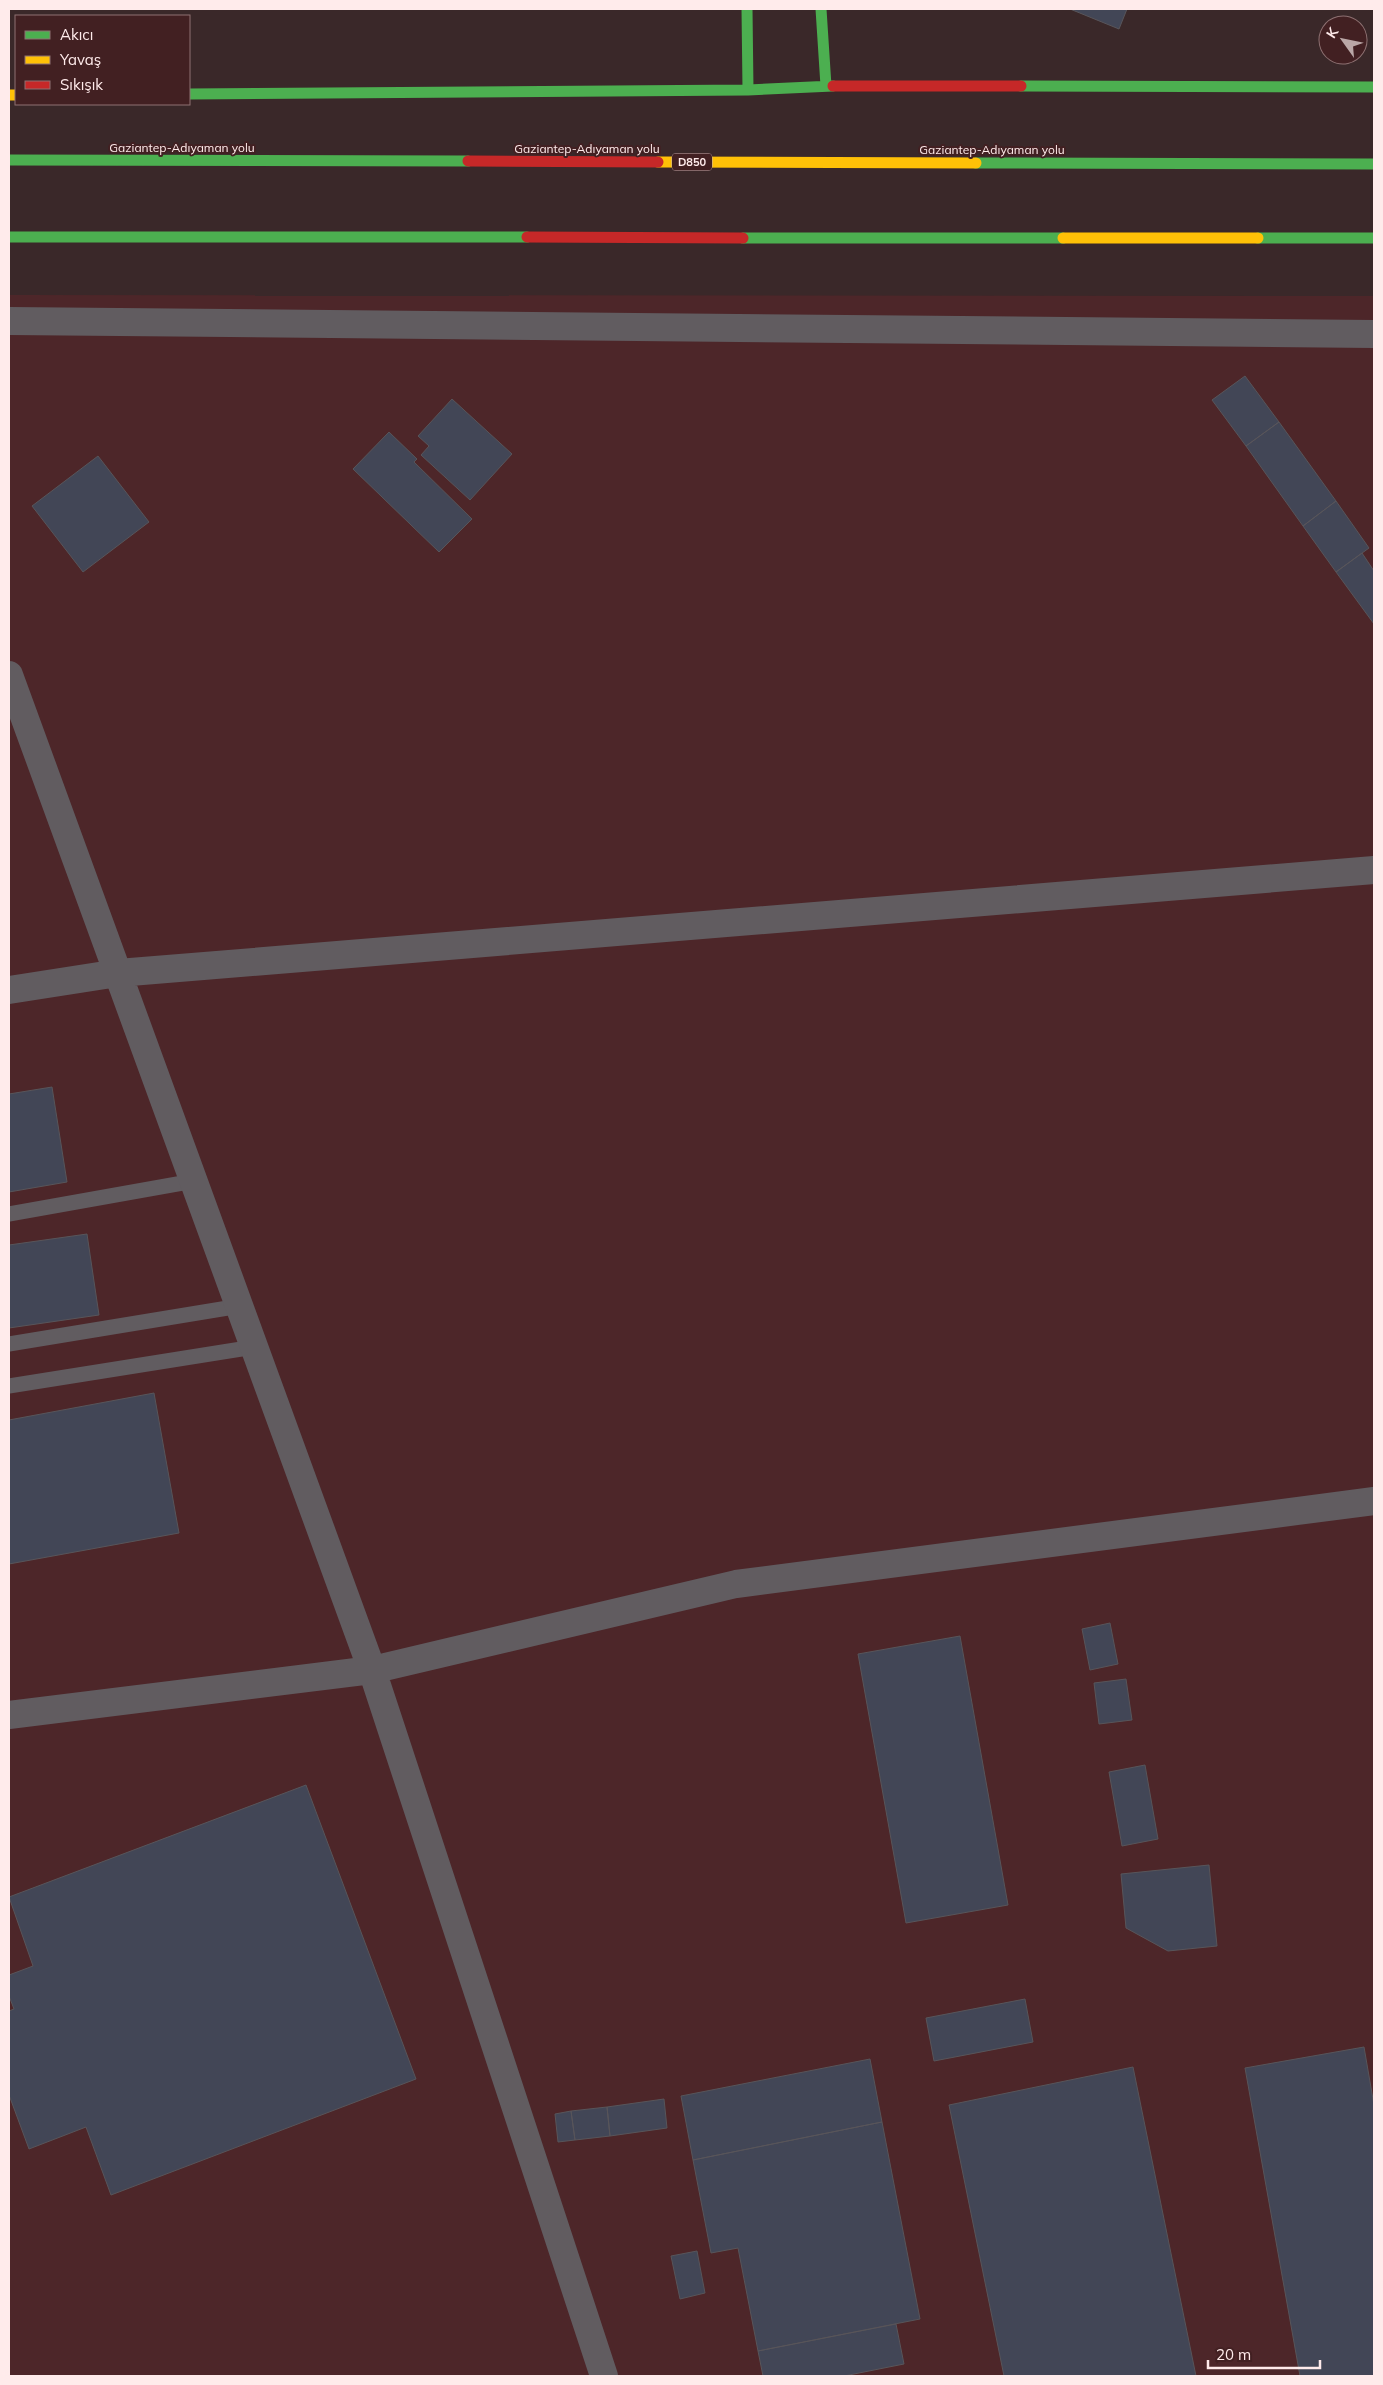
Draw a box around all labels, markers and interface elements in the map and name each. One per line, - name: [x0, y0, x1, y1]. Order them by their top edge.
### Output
- legend: [15, 15, 190, 105]
- north arrow: [1318, 15, 1368, 65]
- text: K: [1322, 24, 1343, 42]
- text: Akıcı: [60, 25, 93, 44]
- text: Yavaş: [59, 50, 101, 69]
- text: Sıkışık: [60, 75, 103, 94]
- street label: Gaziantep-Adıyaman yolu: [109, 140, 255, 155]
- street label: Gaziantep-Adıyaman yolu: [514, 141, 660, 156]
- street label: Gaziantep-Adıyaman yolu: [919, 142, 1065, 157]
- road number: D850: [672, 154, 712, 170]
- scale bar: [1208, 2338, 1320, 2370]
- text: 20 m: [1216, 2345, 1251, 2364]

